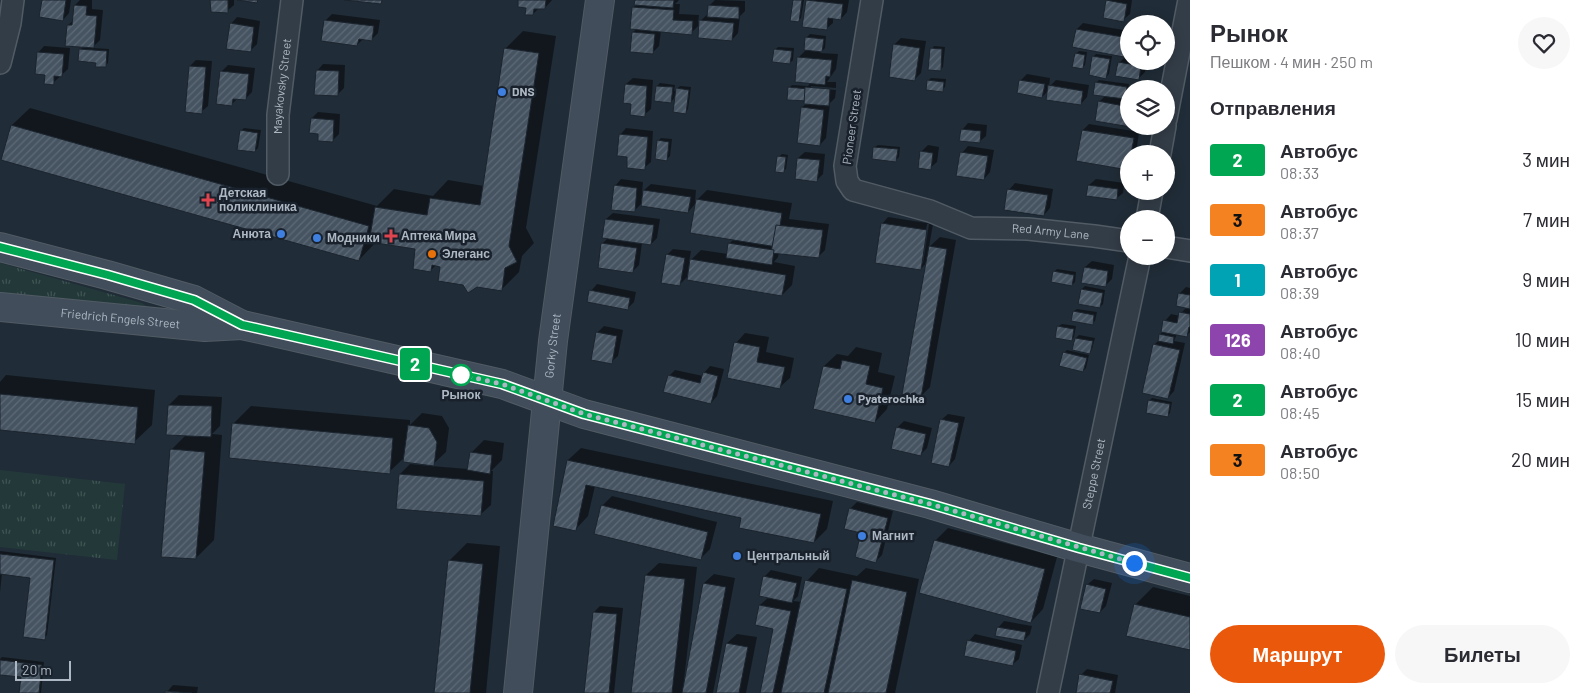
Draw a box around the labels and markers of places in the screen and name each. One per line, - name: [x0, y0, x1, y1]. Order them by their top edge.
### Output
- place label: DNS: [512, 84, 535, 98]
- marker: DNS: [496, 86, 508, 98]
- place label: Детская поликлиника: [219, 185, 297, 213]
- marker: Детская поликлиника: [201, 193, 215, 207]
- place label: Анюта: [233, 226, 271, 240]
- marker: Анюта: [275, 228, 287, 240]
- place label: Аптека Мира: [401, 228, 476, 243]
- place label: Модники: [327, 230, 380, 245]
- marker: Аптека Мира: [385, 230, 397, 242]
- marker: Модники: [311, 232, 323, 244]
- place label: Элеганс: [442, 246, 490, 260]
- marker: Элеганс: [426, 248, 438, 260]
- marker: Рынок: [450, 364, 472, 386]
- place label: Рынок: [442, 387, 481, 401]
- place label: Pyaterochka: [858, 391, 925, 405]
- marker: Pyaterochka: [842, 393, 854, 405]
- place label: Магнит: [872, 528, 914, 542]
- marker: Магнит: [856, 530, 868, 542]
- place label: Центральный: [747, 548, 830, 563]
- marker: Центральный: [731, 550, 743, 562]

